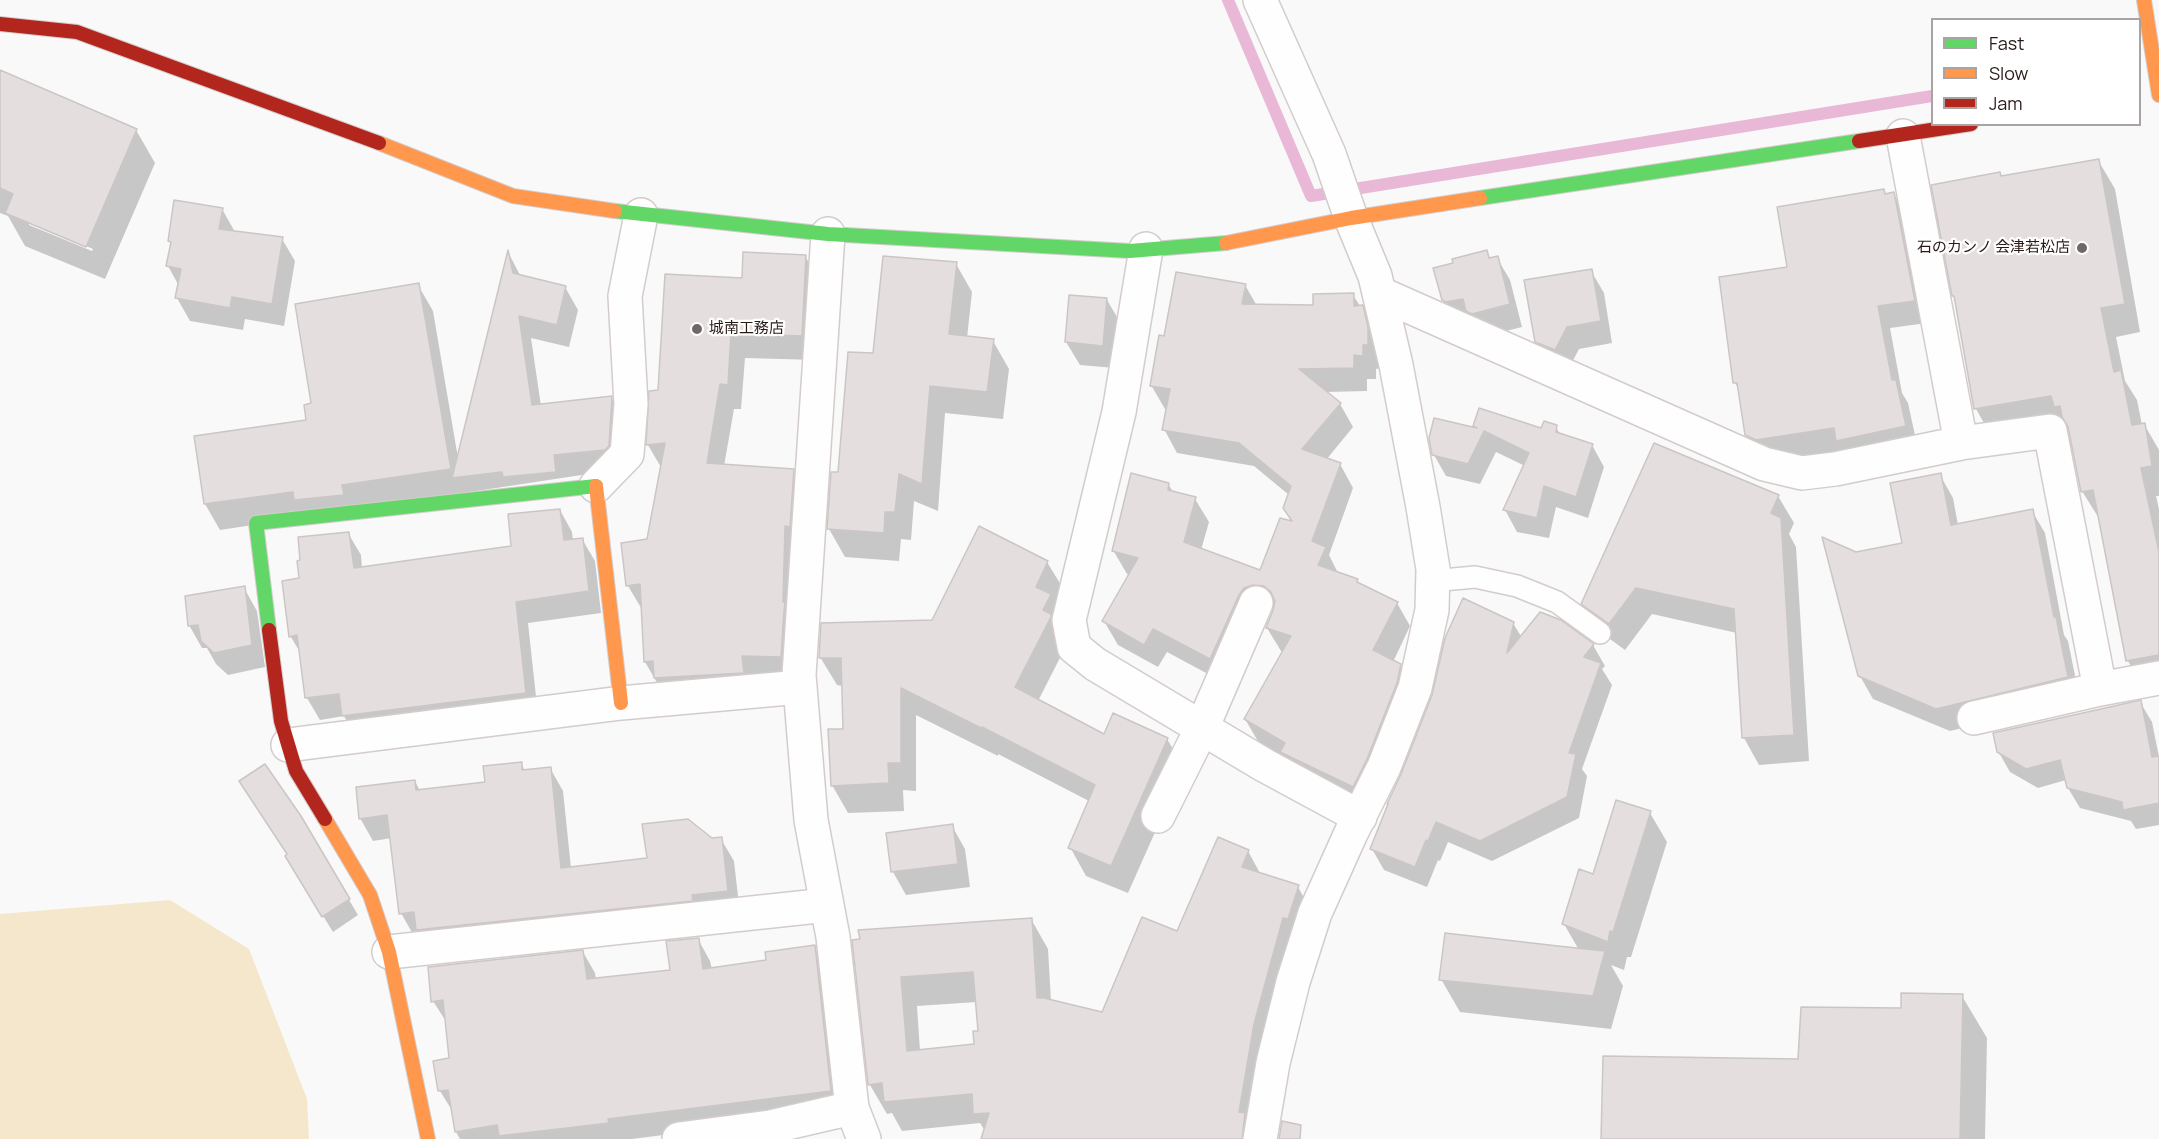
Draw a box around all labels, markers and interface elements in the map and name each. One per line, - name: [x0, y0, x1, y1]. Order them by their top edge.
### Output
- legend: [1931, 18, 2141, 126]
- text: Fast: [1989, 31, 2024, 55]
- text: Slow: [1989, 61, 2028, 85]
- text: Jam: [1989, 91, 2023, 115]
- place label: 石のカンノ 会津若松店: [1917, 239, 2070, 257]
- marker: 石のカンノ 会津若松店: [2075, 241, 2089, 255]
- place label: 城南工務店: [709, 320, 784, 338]
- marker: 城南工務店: [690, 322, 704, 336]

